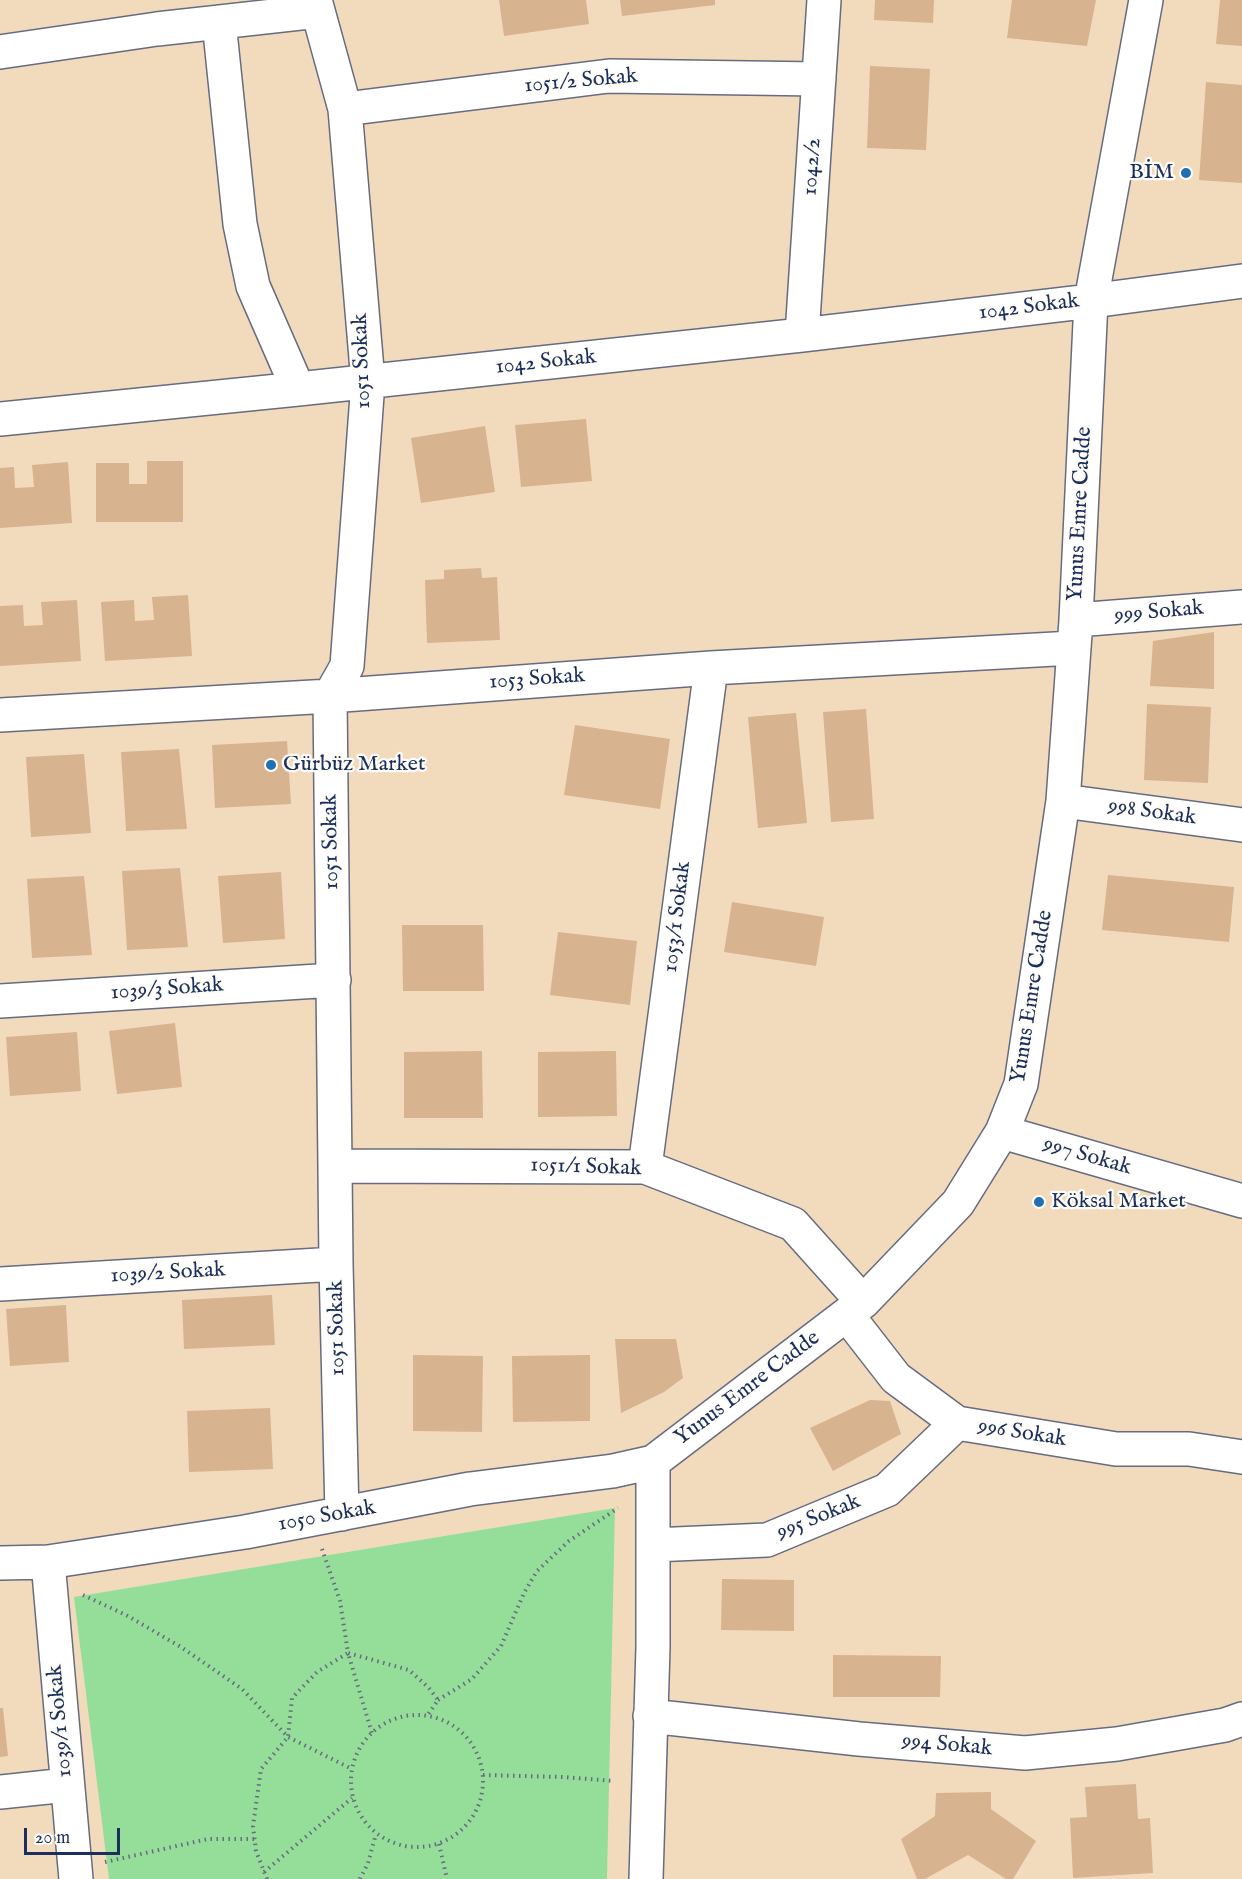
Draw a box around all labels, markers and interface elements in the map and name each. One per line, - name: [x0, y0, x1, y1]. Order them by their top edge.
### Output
- street label: 1051/2 Sokak: [523, 64, 639, 100]
- street label: 1042/2: [798, 137, 828, 197]
- place label: BİM: [1129, 160, 1174, 186]
- marker: BİM: [1179, 166, 1193, 180]
- street label: 1042 Sokak: [977, 289, 1081, 327]
- street label: 1051 Sokak: [348, 313, 378, 409]
- street label: 1042 Sokak: [494, 345, 598, 381]
- street label: Yunus Emre Cadde: [1063, 426, 1099, 602]
- street label: 999 Sokak: [1113, 596, 1205, 630]
- street label: 1053 Sokak: [488, 663, 586, 697]
- place label: Gürbüz Market: [283, 752, 425, 778]
- marker: Gürbüz Market: [264, 758, 278, 772]
- street label: 1051 Sokak: [318, 794, 346, 890]
- street label: 998 Sokak: [1106, 794, 1198, 832]
- street label: 1053/1 Sokak: [658, 860, 698, 974]
- street label: Yunus Emre Cadde: [1006, 909, 1060, 1085]
- street label: 1039/3 Sokak: [110, 973, 224, 1007]
- street label: 997 Sokak: [1040, 1132, 1134, 1182]
- street label: 1051/1 Sokak: [530, 1153, 642, 1183]
- place label: Köksal Market: [1051, 1189, 1186, 1215]
- marker: Köksal Market: [1032, 1195, 1046, 1209]
- street label: 1039/2 Sokak: [110, 1258, 226, 1290]
- street label: 1051 Sokak: [324, 1280, 352, 1376]
- street label: Yunus Emre Cadde: [670, 1326, 826, 1452]
- street label: 996 Sokak: [976, 1414, 1068, 1454]
- street label: 995 Sokak: [773, 1489, 865, 1547]
- street label: 1050 Sokak: [276, 1495, 378, 1539]
- street label: 1039/1 Sokak: [43, 1664, 79, 1778]
- street label: 994 Sokak: [901, 1729, 993, 1763]
- scale bar: [27, 1816, 123, 1854]
- text: 20 m: [35, 1827, 70, 1850]

